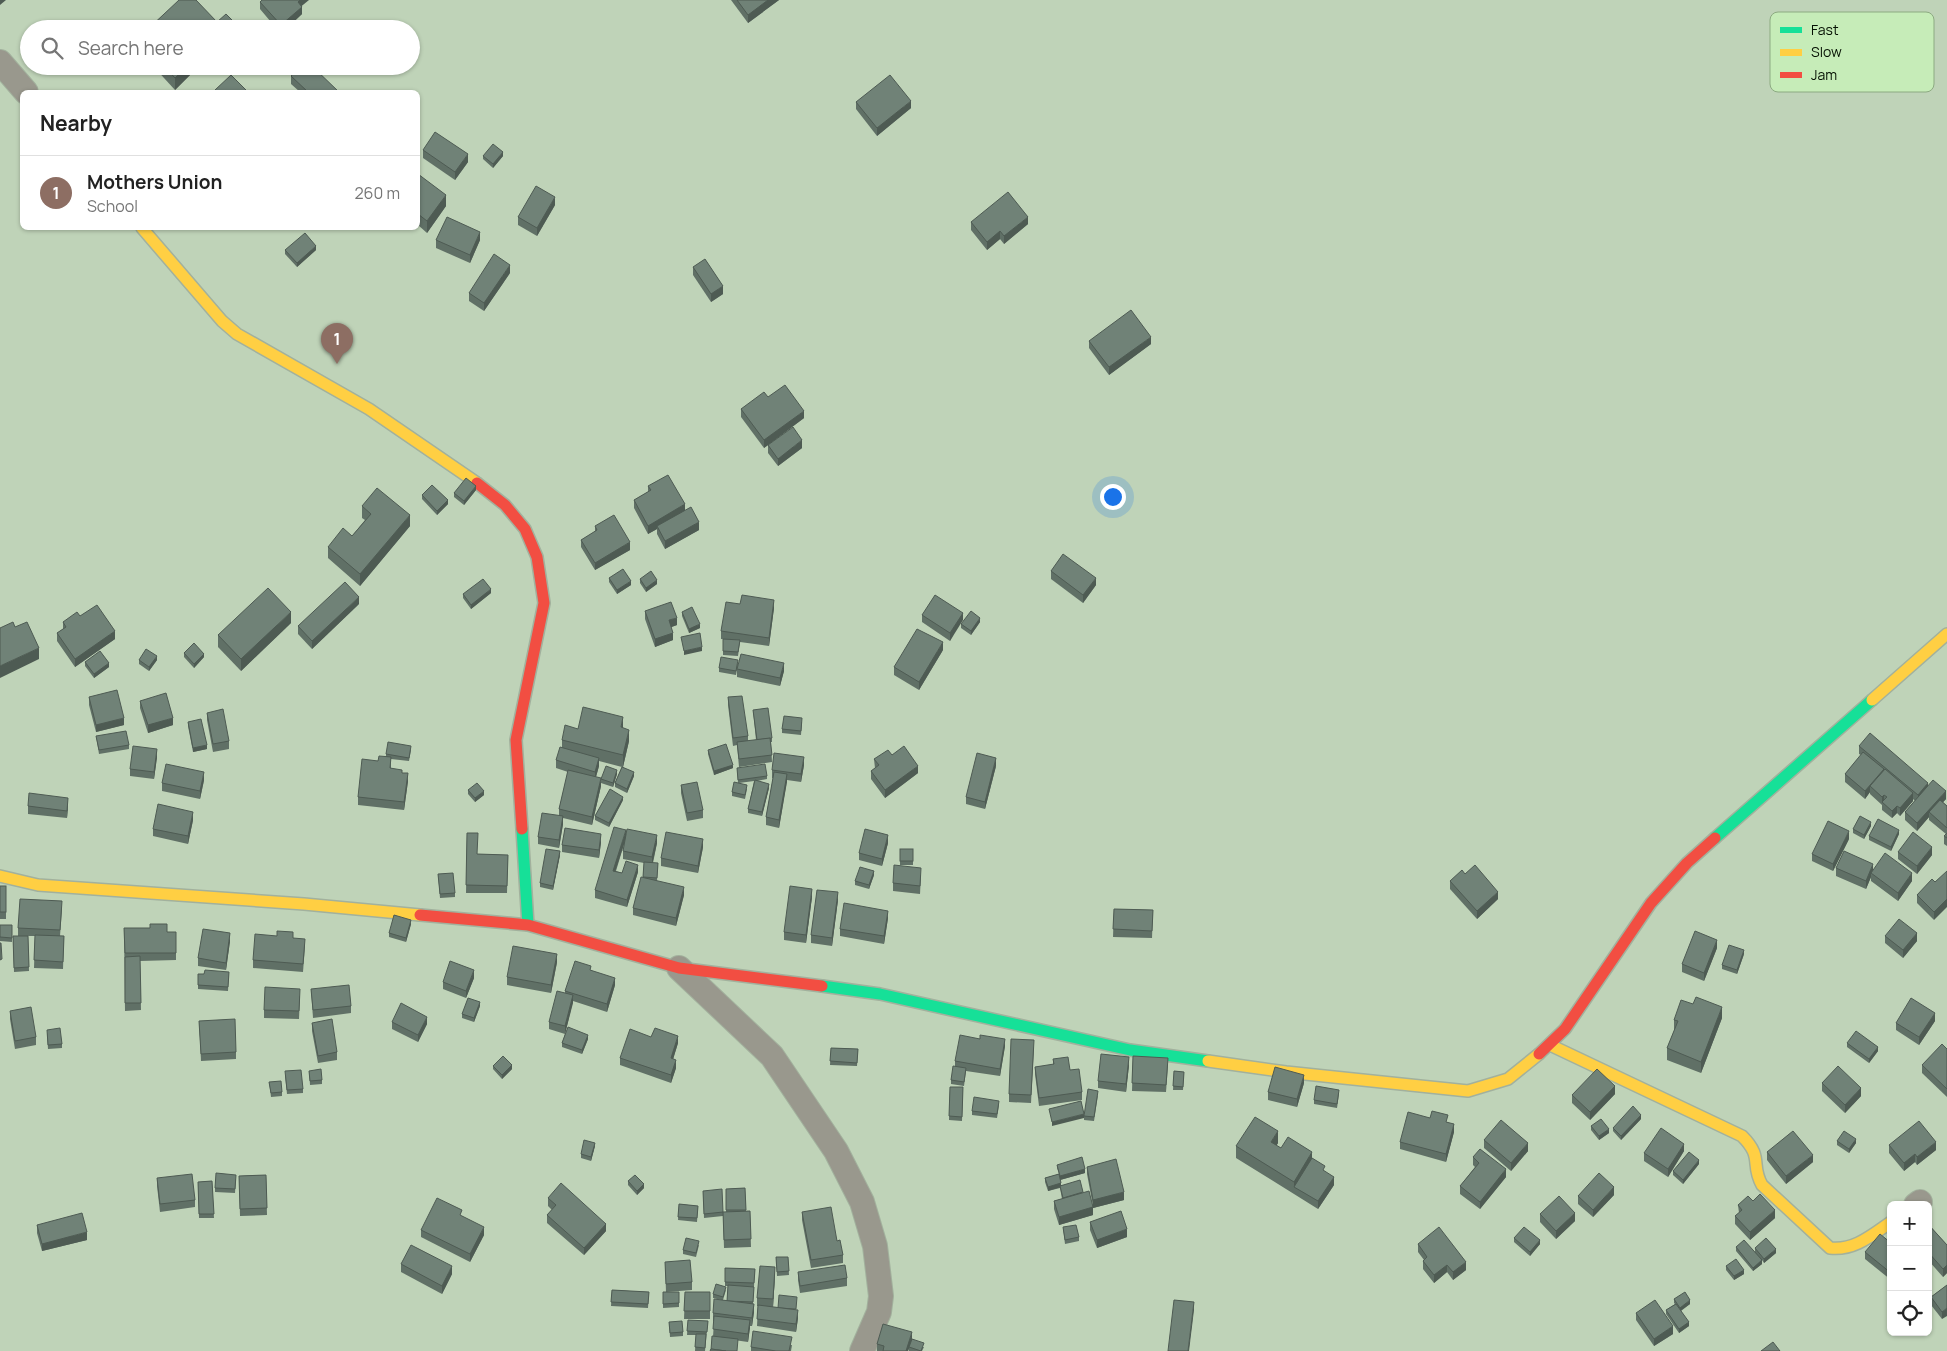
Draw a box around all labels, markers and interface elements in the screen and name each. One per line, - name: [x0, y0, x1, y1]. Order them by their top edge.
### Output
- legend: [1770, 12, 1934, 92]
- search box: [20, 20, 420, 75]
- text: Fast: [1811, 20, 1839, 39]
- icon: search: [38, 34, 66, 62]
- text: Search here: [78, 35, 184, 61]
- text: Slow: [1811, 42, 1842, 61]
- text: Jam: [1811, 65, 1837, 84]
- text: Nearby: [40, 109, 112, 137]
- text: Mothers Union: [87, 169, 222, 195]
- text: 1: [52, 182, 60, 204]
- text: 260 m: [354, 182, 400, 204]
- text: School: [87, 195, 138, 217]
- pin: 1: [321, 323, 353, 364]
- your location: [1100, 484, 1126, 510]
- map controls: [1887, 1201, 1932, 1336]
- button: +: [1887, 1201, 1932, 1246]
- button: −: [1887, 1246, 1932, 1291]
- button: locate: [1887, 1291, 1932, 1336]

